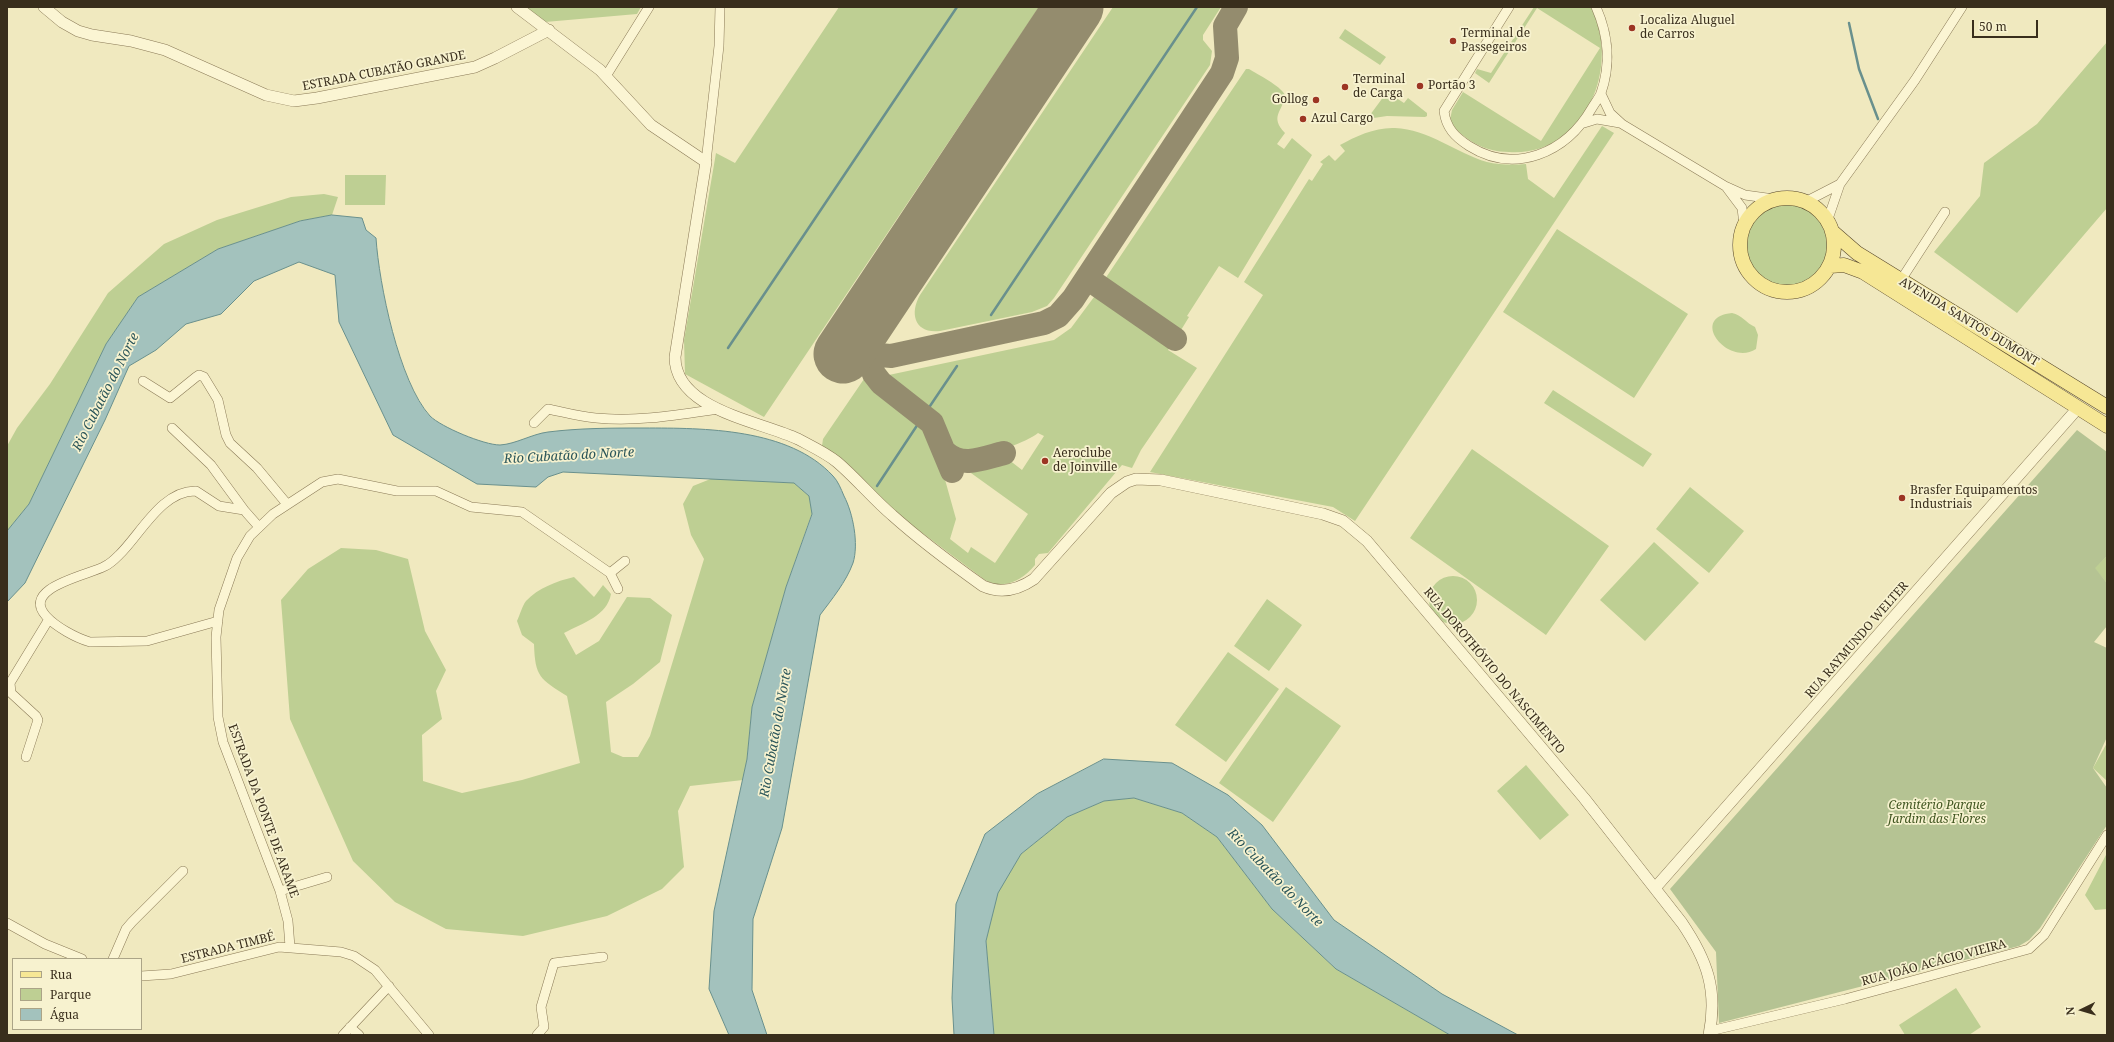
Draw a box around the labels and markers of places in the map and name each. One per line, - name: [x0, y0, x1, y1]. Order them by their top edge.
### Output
- place label: Localiza Aluguel de Carros: [1640, 14, 1735, 42]
- marker: Localiza Aluguel de Carros: [1627, 23, 1637, 33]
- place label: Terminal de Passegeiros: [1461, 27, 1530, 55]
- marker: Terminal de Passegeiros: [1448, 36, 1458, 46]
- place label: Terminal de Carga: [1353, 73, 1405, 101]
- place label: Portão 3: [1428, 79, 1476, 93]
- marker: Portão 3: [1415, 81, 1425, 91]
- marker: Terminal de Carga: [1340, 82, 1350, 92]
- place label: Gollog: [1272, 93, 1308, 107]
- marker: Gollog: [1311, 95, 1321, 105]
- place label: Azul Cargo: [1311, 112, 1373, 126]
- marker: Azul Cargo: [1298, 114, 1308, 124]
- place label: Aeroclube de Joinville: [1053, 447, 1117, 475]
- marker: Aeroclube de Joinville: [1040, 456, 1050, 466]
- place label: Brasfer Equipamentos Industriais: [1910, 484, 2038, 512]
- marker: Brasfer Equipamentos Industriais: [1897, 493, 1907, 503]

